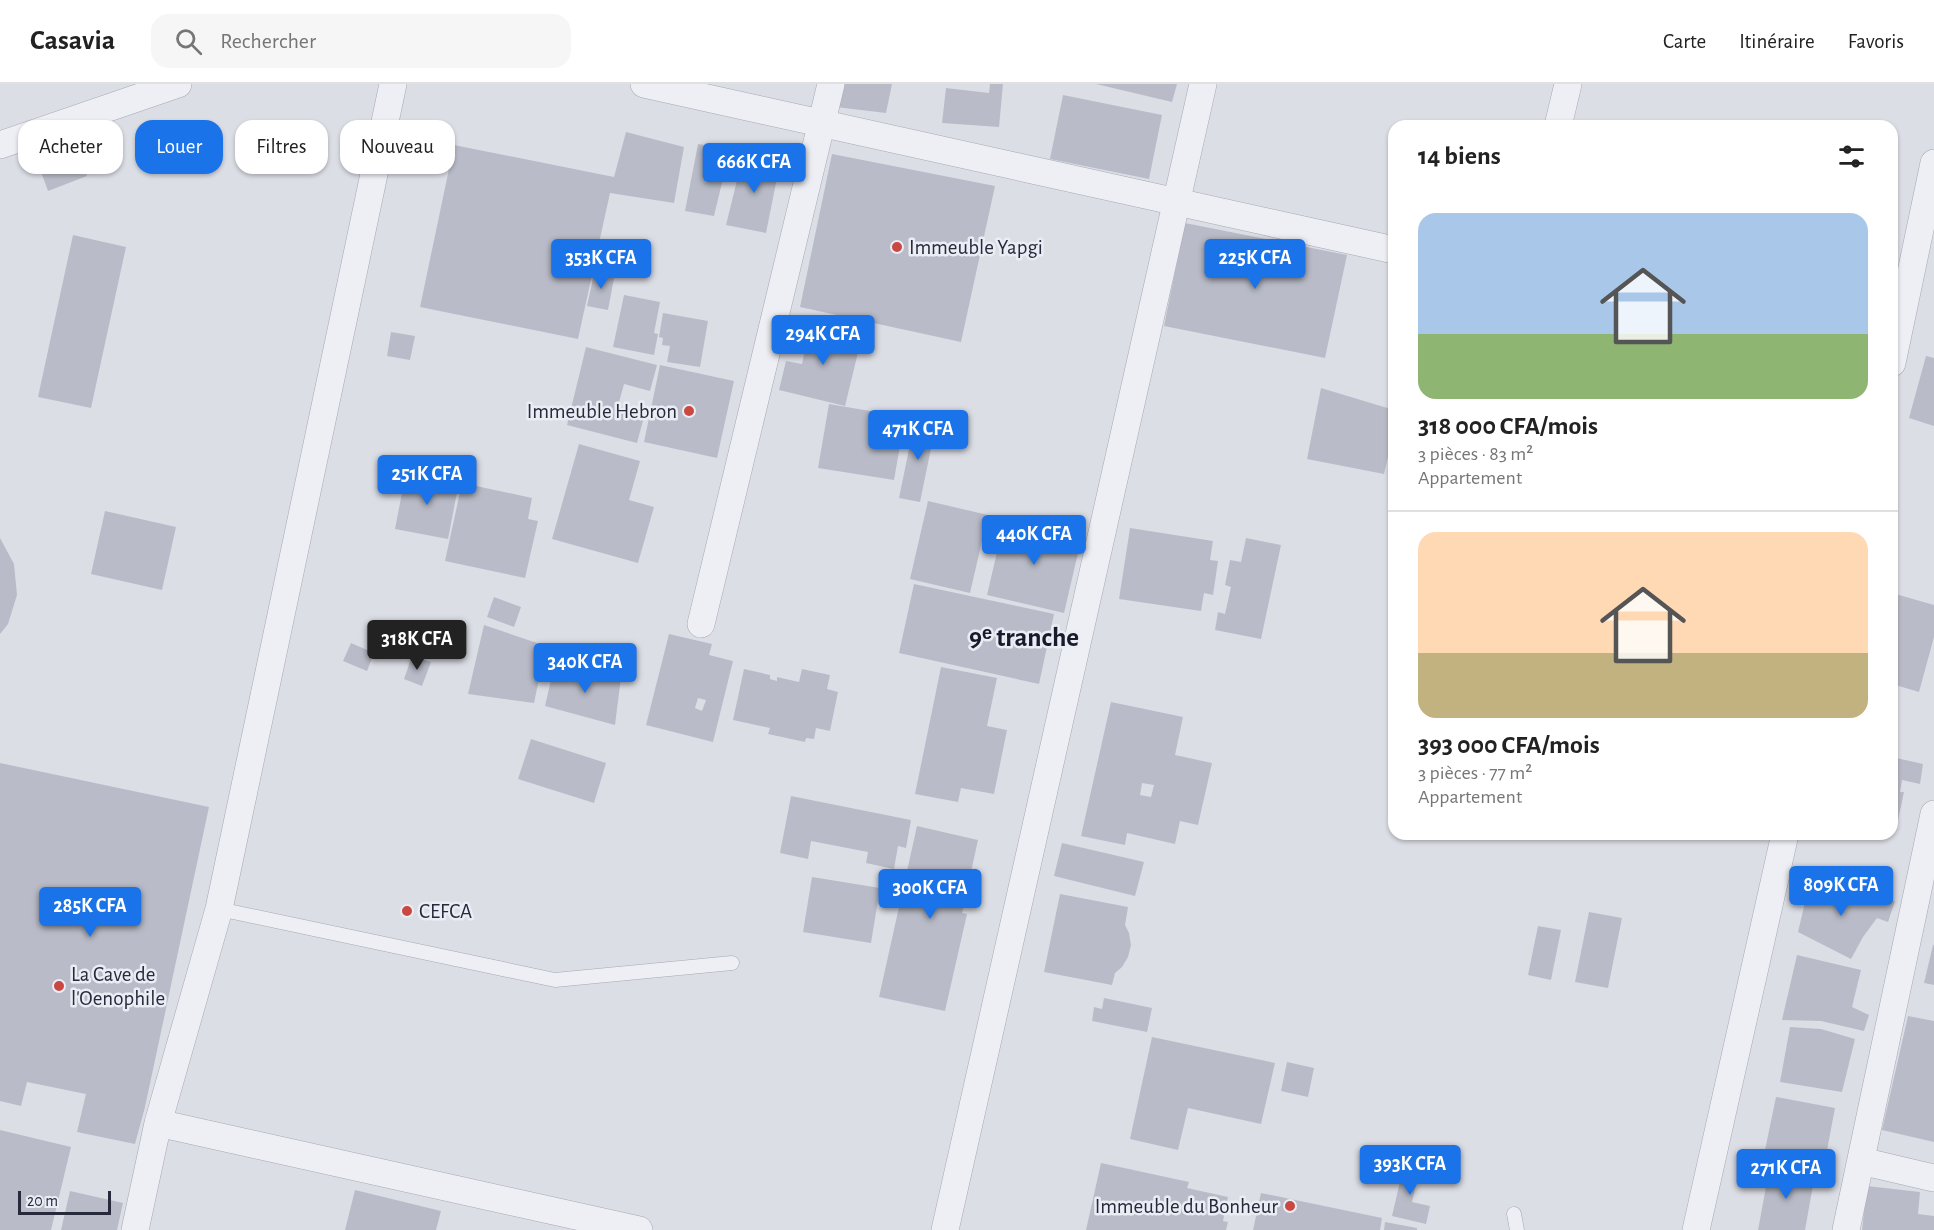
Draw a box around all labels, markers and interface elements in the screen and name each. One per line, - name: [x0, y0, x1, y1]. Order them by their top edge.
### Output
- search box: [151, 14, 571, 68]
- icon: search: [172, 25, 205, 58]
- text: Casavia: [30, 27, 115, 55]
- text: Rechercher: [220, 30, 316, 52]
- text: Carte: [1663, 31, 1706, 52]
- text: Itinéraire: [1739, 31, 1815, 52]
- text: Favoris: [1848, 31, 1904, 52]
- chip: Acheter: [18, 120, 123, 174]
- chip: Louer: [135, 120, 223, 174]
- chip: Filtres: [235, 120, 328, 174]
- chip: Nouveau: [340, 120, 455, 174]
- icon: filters: [1835, 140, 1868, 173]
- pin: 666K CFA: [692, 143, 816, 194]
- text: 14 biens: [1418, 143, 1501, 169]
- text: 666K CFA: [717, 152, 791, 172]
- place label: Immeuble Yapgi: [909, 237, 1043, 258]
- pin: 353K CFA: [539, 239, 663, 290]
- pin: 225K CFA: [1193, 239, 1317, 290]
- marker: Immeuble Yapgi: [890, 240, 904, 254]
- text: 353K CFA: [565, 248, 637, 268]
- text: 225K CFA: [1218, 248, 1292, 268]
- icon: home: [1589, 252, 1697, 360]
- pin: 294K CFA: [761, 315, 885, 366]
- text: 294K CFA: [786, 324, 860, 344]
- place label: Immeuble Hebron: [527, 401, 677, 422]
- marker: Immeuble Hebron: [682, 404, 696, 418]
- pin: 471K CFA: [856, 410, 980, 461]
- text: 318 000 CFA/mois: [1418, 413, 1598, 439]
- text: 471K CFA: [882, 419, 954, 439]
- text: 3 pièces · 83 m²: [1418, 444, 1533, 464]
- pin: 251K CFA: [365, 455, 489, 506]
- text: 251K CFA: [392, 464, 462, 484]
- text: Appartement: [1418, 468, 1522, 488]
- pin: 440K CFA: [972, 515, 1096, 566]
- text: 440K CFA: [996, 524, 1072, 544]
- icon: home: [1589, 571, 1697, 679]
- pin: 318K CFA: [355, 620, 479, 671]
- district label: 9ᵉ tranche: [969, 624, 1079, 651]
- text: 318K CFA: [381, 629, 453, 649]
- pin: 340K CFA: [523, 643, 647, 694]
- text: 340K CFA: [548, 652, 622, 672]
- text: 393 000 CFA/mois: [1418, 732, 1600, 758]
- text: 3 pièces · 77 m²: [1418, 763, 1532, 783]
- text: Appartement: [1418, 787, 1522, 807]
- pin: 809K CFA: [1779, 866, 1903, 917]
- pin: 300K CFA: [868, 869, 992, 920]
- text: 809K CFA: [1803, 875, 1879, 895]
- text: 300K CFA: [892, 878, 968, 898]
- pin: 285K CFA: [28, 887, 152, 938]
- text: 285K CFA: [53, 896, 127, 916]
- place label: CEFCA: [419, 901, 472, 922]
- marker: CEFCA: [400, 904, 414, 918]
- place label: La Cave de l'Oenophile: [71, 964, 165, 1009]
- marker: La Cave de l'Oenophile: [52, 979, 66, 993]
- pin: 393K CFA: [1348, 1145, 1472, 1196]
- pin: 271K CFA: [1724, 1149, 1848, 1200]
- text: 393K CFA: [1374, 1154, 1446, 1174]
- text: 271K CFA: [1751, 1158, 1821, 1178]
- scale bar: [18, 1188, 111, 1216]
- text: 20 m: [27, 1193, 58, 1209]
- place label: Immeuble du Bonheur: [1095, 1196, 1278, 1217]
- marker: Immeuble du Bonheur: [1283, 1199, 1297, 1213]

